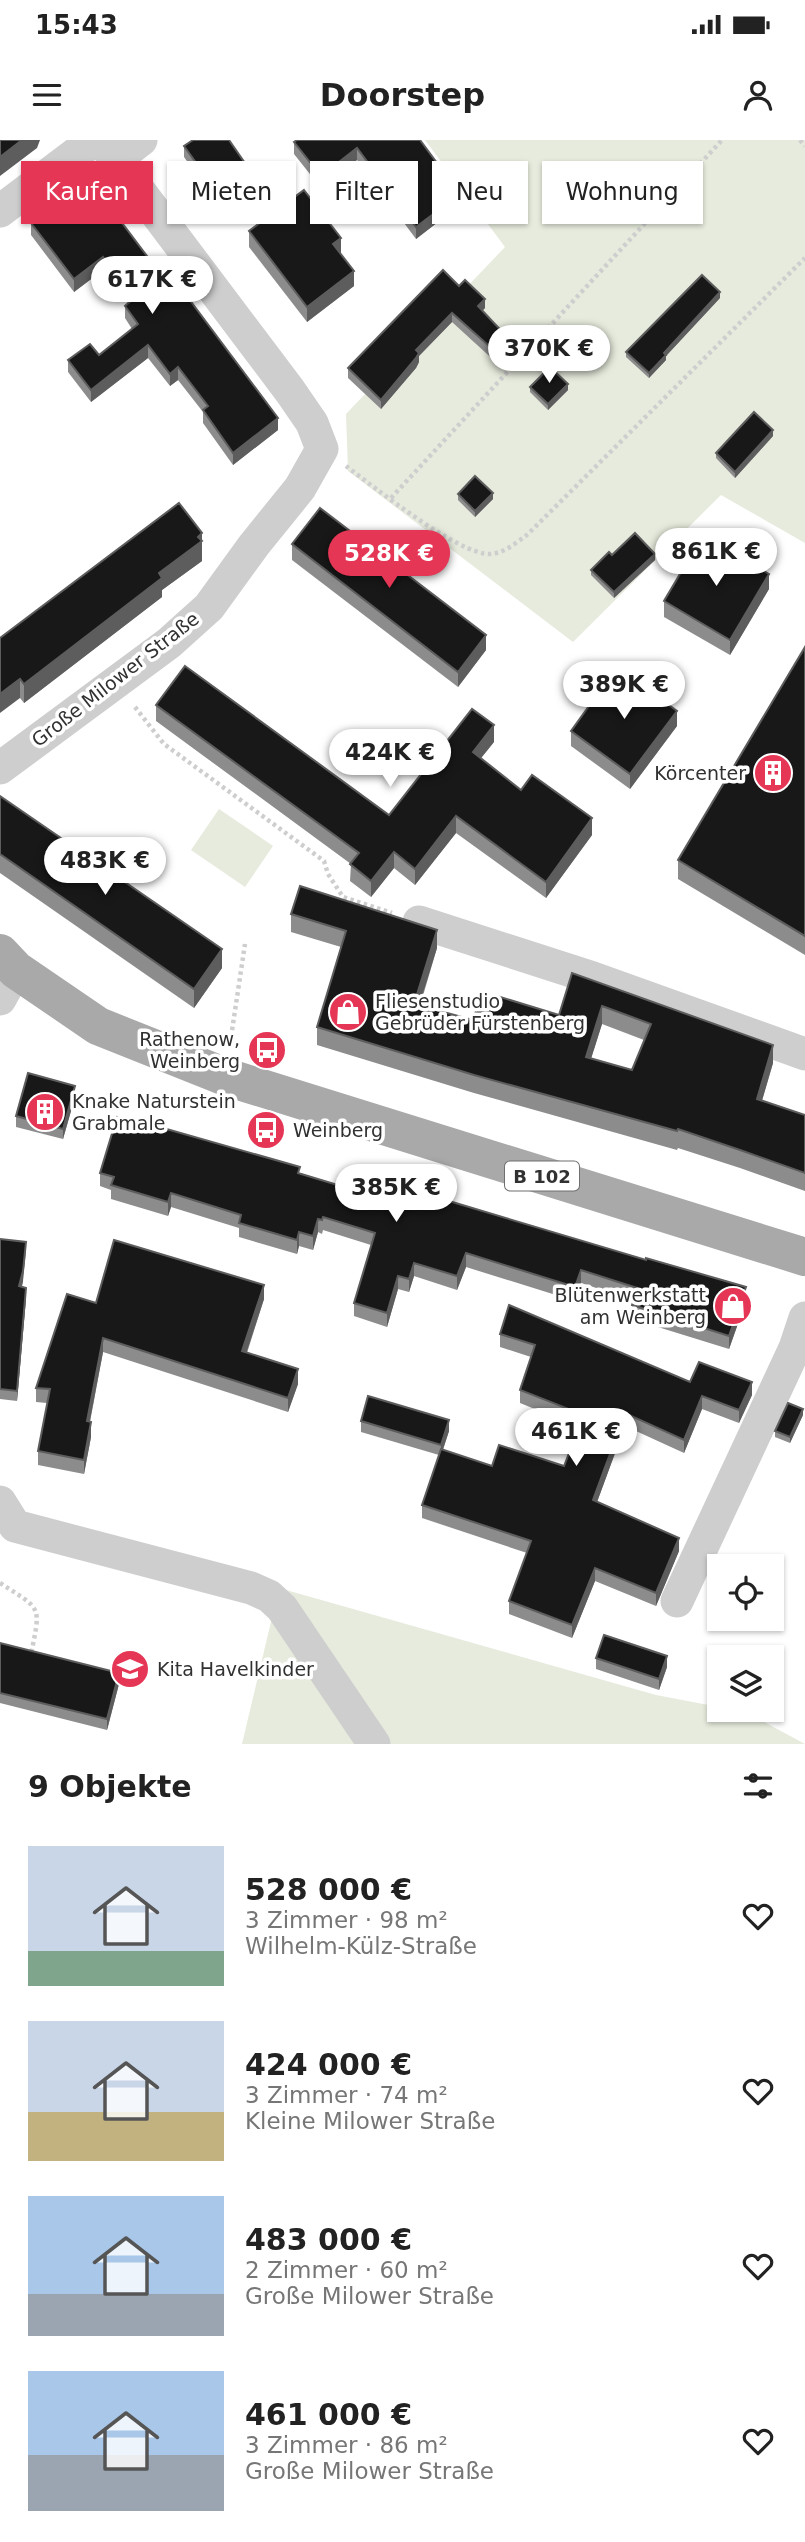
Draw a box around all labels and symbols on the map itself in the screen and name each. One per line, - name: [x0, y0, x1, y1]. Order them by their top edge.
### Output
- pin: 617K €: [95, 256, 209, 316]
- pin: 370K €: [492, 326, 606, 385]
- pin: 861K €: [659, 528, 773, 588]
- pin: 528K €: [332, 531, 446, 590]
- street label: Große Milower Straße: [27, 607, 203, 751]
- pin: 389K €: [567, 662, 681, 721]
- pin: 424K €: [333, 730, 447, 789]
- building icon: Körcenter: [752, 752, 794, 794]
- place label: Körcenter: [654, 762, 746, 784]
- pin: 483K €: [48, 838, 162, 897]
- place label: Fliesenstudio Gebrüder Fürstenberg: [375, 990, 585, 1034]
- shop icon: Fliesenstudio Gebrüder Fürstenberg: [327, 991, 369, 1033]
- place label: Rathenow, Weinberg: [139, 1028, 240, 1072]
- bus stop icon: Rathenow, Weinberg: [246, 1029, 288, 1071]
- place label: Knake Naturstein Grabmale: [72, 1090, 236, 1134]
- building icon: Knake Naturstein Grabmale: [24, 1091, 66, 1133]
- bus stop icon: Weinberg: [245, 1109, 287, 1151]
- place label: Weinberg: [293, 1119, 383, 1141]
- road number: B 102: [505, 1161, 579, 1190]
- pin: 385K €: [339, 1164, 453, 1224]
- place label: Blütenwerkstatt am Weinberg: [555, 1284, 706, 1328]
- shop icon: Blütenwerkstatt am Weinberg: [712, 1285, 754, 1327]
- pin: 461K €: [519, 1408, 633, 1468]
- school or university icon: Kita Havelkinder: [109, 1648, 151, 1690]
- place label: Kita Havelkinder: [157, 1658, 314, 1680]

